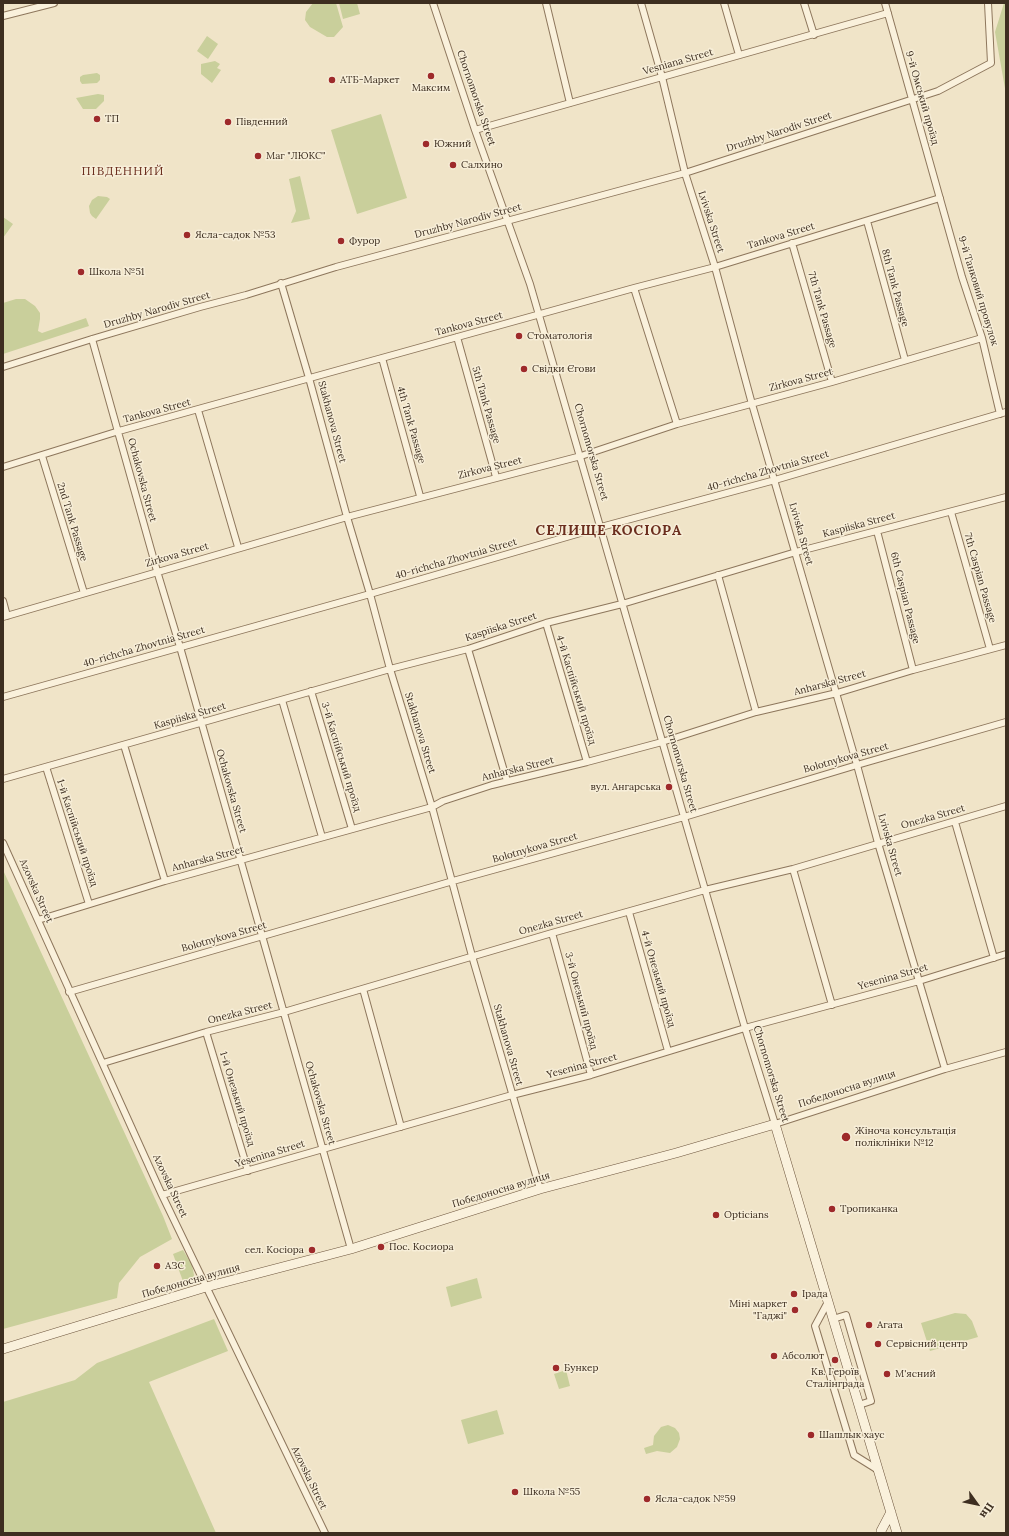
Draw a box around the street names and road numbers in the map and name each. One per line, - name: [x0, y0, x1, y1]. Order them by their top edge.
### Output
- street label: Vesniana Street: [642, 46, 714, 78]
- street label: Chornomorska Street: [454, 49, 498, 147]
- street label: 9-й Омський проїзд: [903, 50, 941, 146]
- street label: Druzhby Narodiv Street: [725, 109, 833, 155]
- street label: Lvivska Street: [695, 190, 727, 254]
- street label: Druzhby Narodiv Street: [413, 201, 523, 241]
- street label: Tankova Street: [746, 220, 816, 252]
- street label: 9-й Танковий провулок: [956, 235, 1000, 347]
- street label: 8th Tank Passage: [879, 248, 911, 328]
- street label: 7th Tank Passage: [805, 270, 839, 350]
- street label: Druzhby Narodiv Street: [102, 289, 212, 331]
- street label: Tankova Street: [434, 309, 504, 339]
- street label: 5th Tank Passage: [469, 365, 503, 445]
- street label: Zirkova Street: [768, 366, 834, 394]
- street label: Stakhanova Street: [315, 380, 349, 464]
- street label: 4th Tank Passage: [394, 385, 428, 465]
- street label: Tankova Street: [122, 396, 192, 426]
- street label: Chornomorska Street: [571, 402, 611, 502]
- street label: Ochakovska Street: [125, 437, 159, 523]
- street label: 40-richcha Zhovtnia Street: [706, 448, 830, 494]
- street label: Zirkova Street: [457, 454, 523, 482]
- street label: 2nd Tank Passage: [54, 481, 90, 563]
- street label: Lvivska Street: [786, 501, 816, 567]
- street label: Kaspiiska Street: [822, 510, 896, 540]
- street label: 7th Caspian Passage: [961, 532, 999, 624]
- street label: 40-richcha Zhovtnia Street: [394, 536, 518, 582]
- street label: Zirkova Street: [144, 540, 210, 570]
- street label: 6th Caspian Passage: [888, 551, 922, 645]
- street label: Kaspiiska Street: [464, 610, 538, 644]
- street label: 40-richcha Zhovtnia Street: [82, 624, 206, 670]
- street label: 4-й Каспійський проїзд: [554, 634, 598, 746]
- street label: Anharska Street: [793, 668, 867, 698]
- street label: Stakhanova Street: [402, 691, 438, 775]
- street label: Kaspiiska Street: [153, 700, 227, 732]
- street label: 3-й Каспійський проїзд: [319, 701, 363, 813]
- street label: Chornomorska Street: [660, 714, 700, 814]
- street label: Bolotnykova Street: [802, 740, 890, 776]
- street label: Ochakovska Street: [213, 748, 249, 834]
- street label: Anharska Street: [481, 754, 555, 784]
- street label: 1-й Каспійський проїзд: [54, 778, 100, 888]
- street label: Onezka Street: [900, 802, 966, 832]
- street label: Lvivska Street: [875, 812, 905, 878]
- street label: Bolotnykova Street: [491, 830, 579, 866]
- street label: Anharska Street: [171, 844, 245, 874]
- street label: Azovska Street: [17, 857, 55, 925]
- street label: Onezka Street: [518, 908, 584, 938]
- street label: Bolotnykova Street: [180, 919, 268, 955]
- street label: 4-й Онезький проїзд: [638, 929, 678, 1029]
- street label: 3-й Онезький проїзд: [562, 951, 600, 1051]
- street label: Yesenina Street: [857, 961, 929, 993]
- street label: Onezka Street: [207, 999, 273, 1027]
- street label: Stakhanova Street: [491, 1003, 525, 1087]
- street label: Chornomorska Street: [751, 1024, 791, 1124]
- street label: 1-й Онезький проїзд: [217, 1050, 257, 1148]
- street label: Yesenina Street: [545, 1051, 619, 1081]
- street label: Ochakovska Street: [302, 1060, 338, 1146]
- street label: Победоносна вулиця: [797, 1068, 897, 1110]
- street label: Yesenina Street: [234, 1138, 306, 1170]
- street label: Azovska Street: [150, 1152, 190, 1220]
- street label: Победоносна вулиця: [451, 1169, 551, 1211]
- street label: Победоносна вулиця: [141, 1261, 241, 1301]
- street label: Azovska Street: [289, 1445, 329, 1511]

